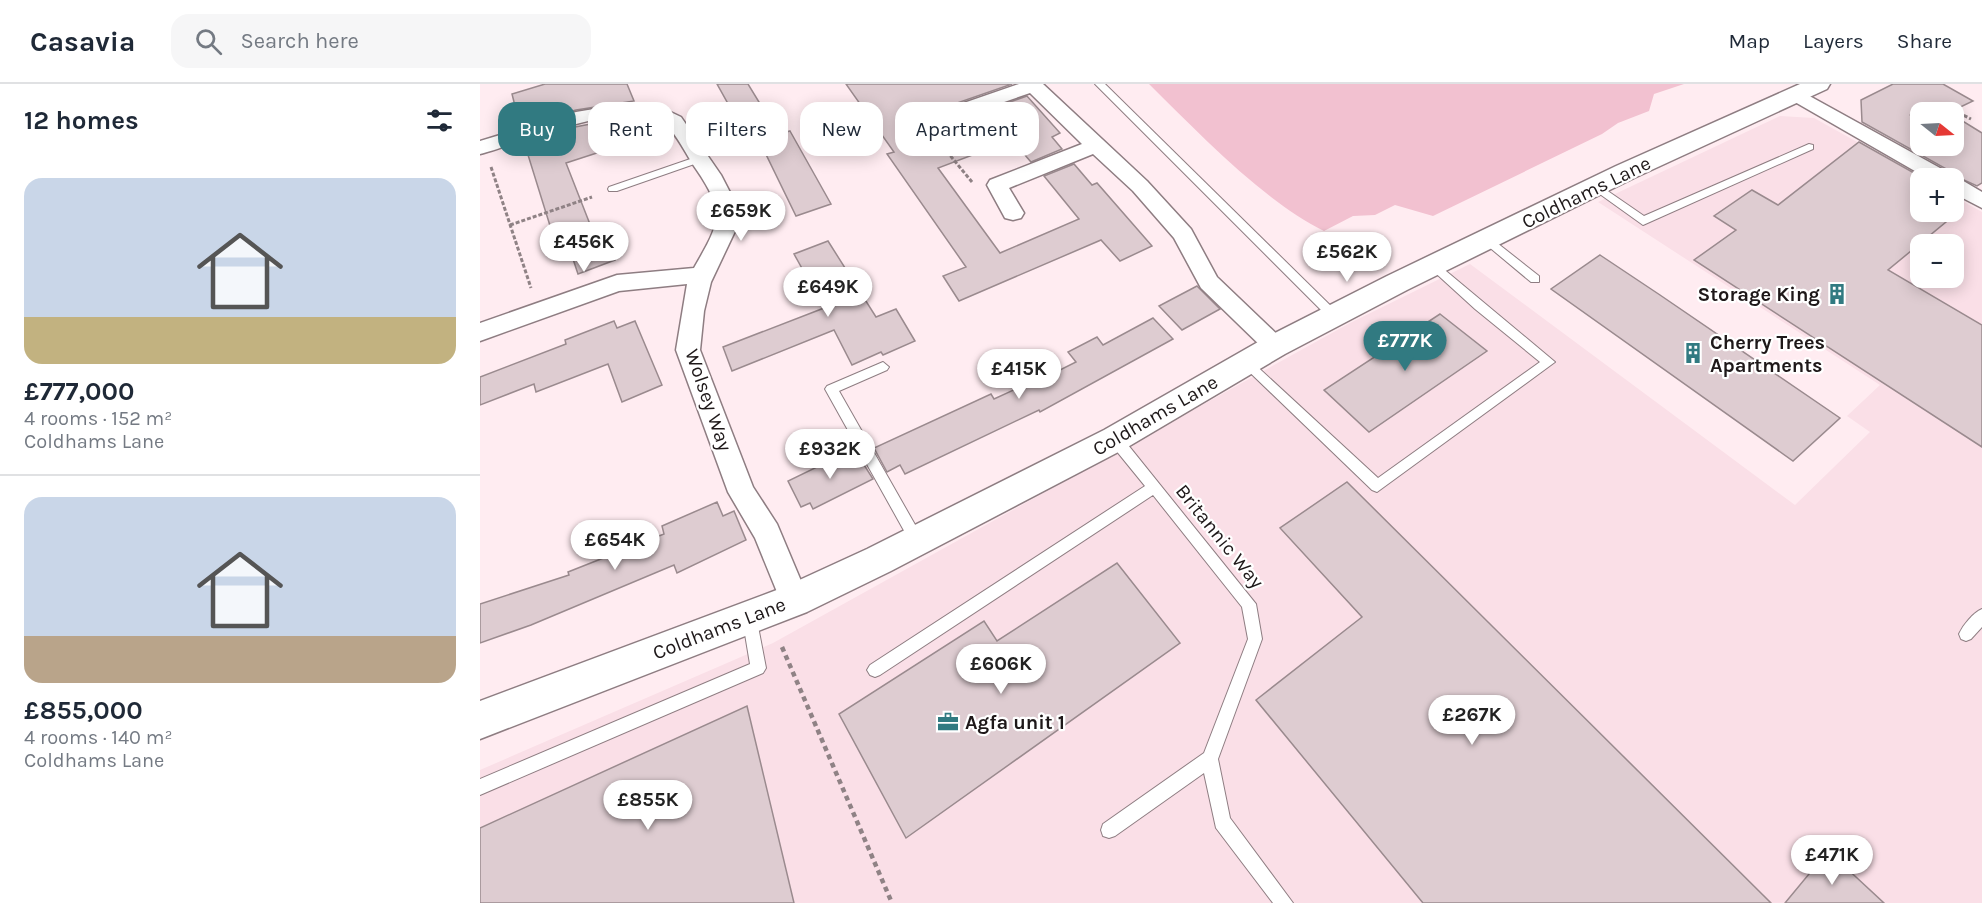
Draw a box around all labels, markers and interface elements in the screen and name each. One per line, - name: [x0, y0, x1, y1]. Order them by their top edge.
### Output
- search box: [171, 14, 591, 68]
- text: Casavia: [30, 25, 135, 58]
- icon: search: [192, 25, 225, 58]
- text: Search here: [240, 28, 359, 54]
- text: Map: [1728, 29, 1770, 53]
- text: Layers: [1803, 29, 1864, 53]
- text: Share: [1897, 29, 1952, 53]
- chip: Buy: [498, 102, 576, 156]
- chip: Rent: [588, 102, 674, 156]
- chip: Filters: [686, 102, 788, 156]
- chip: New: [800, 102, 883, 156]
- chip: Apartment: [895, 102, 1039, 156]
- north arrow: [1910, 102, 1964, 156]
- map controls: [1910, 102, 1964, 288]
- icon: filters: [423, 104, 456, 137]
- text: 12 homes: [24, 105, 139, 136]
- street label: Coldhams Lane: [1518, 151, 1654, 234]
- button: +: [1910, 168, 1964, 222]
- pin: £659K: [699, 191, 783, 242]
- text: £659K: [710, 199, 772, 222]
- icon: home: [186, 217, 294, 325]
- pin: £456K: [542, 222, 626, 273]
- text: £456K: [554, 230, 614, 253]
- pin: £562K: [1305, 232, 1389, 283]
- button: −: [1910, 234, 1964, 288]
- text: £562K: [1317, 240, 1378, 263]
- pin: £649K: [786, 267, 870, 318]
- text: £649K: [797, 275, 859, 298]
- building icon: Storage King: [1825, 282, 1849, 306]
- place label: Storage King: [1697, 283, 1820, 306]
- pin: £777K: [1363, 321, 1447, 372]
- text: £777K: [1378, 329, 1432, 352]
- place label: Cherry Trees Apartments: [1710, 331, 1825, 377]
- building icon: Cherry Trees Apartments: [1681, 341, 1705, 365]
- street label: Wolsey Way: [680, 346, 737, 454]
- pin: £415K: [977, 349, 1061, 400]
- text: £415K: [991, 357, 1047, 380]
- street label: Coldhams Lane: [1089, 370, 1222, 460]
- text: £777,000: [24, 376, 134, 407]
- text: 4 rooms · 152 m²: [24, 407, 172, 430]
- pin: £932K: [788, 429, 872, 480]
- text: Coldhams Lane: [24, 430, 164, 453]
- text: £932K: [799, 437, 861, 460]
- street label: Britannic Way: [1171, 480, 1268, 593]
- pin: £654K: [573, 520, 657, 571]
- text: £654K: [585, 528, 645, 551]
- icon: home: [186, 536, 294, 644]
- street label: Coldhams Lane: [650, 593, 789, 664]
- pin: £606K: [959, 644, 1043, 695]
- text: £606K: [970, 652, 1032, 675]
- text: £855,000: [24, 695, 143, 726]
- pin: £267K: [1430, 695, 1514, 746]
- text: £267K: [1442, 703, 1502, 726]
- office icon: Agfa unit 1: [936, 710, 960, 734]
- place label: Agfa unit 1: [965, 711, 1065, 734]
- text: 4 rooms · 140 m²: [24, 726, 172, 749]
- text: Coldhams Lane: [24, 749, 164, 772]
- pin: £855K: [606, 780, 690, 831]
- text: £855K: [617, 788, 679, 811]
- pin: £471K: [1790, 835, 1874, 886]
- text: £471K: [1805, 843, 1859, 866]

